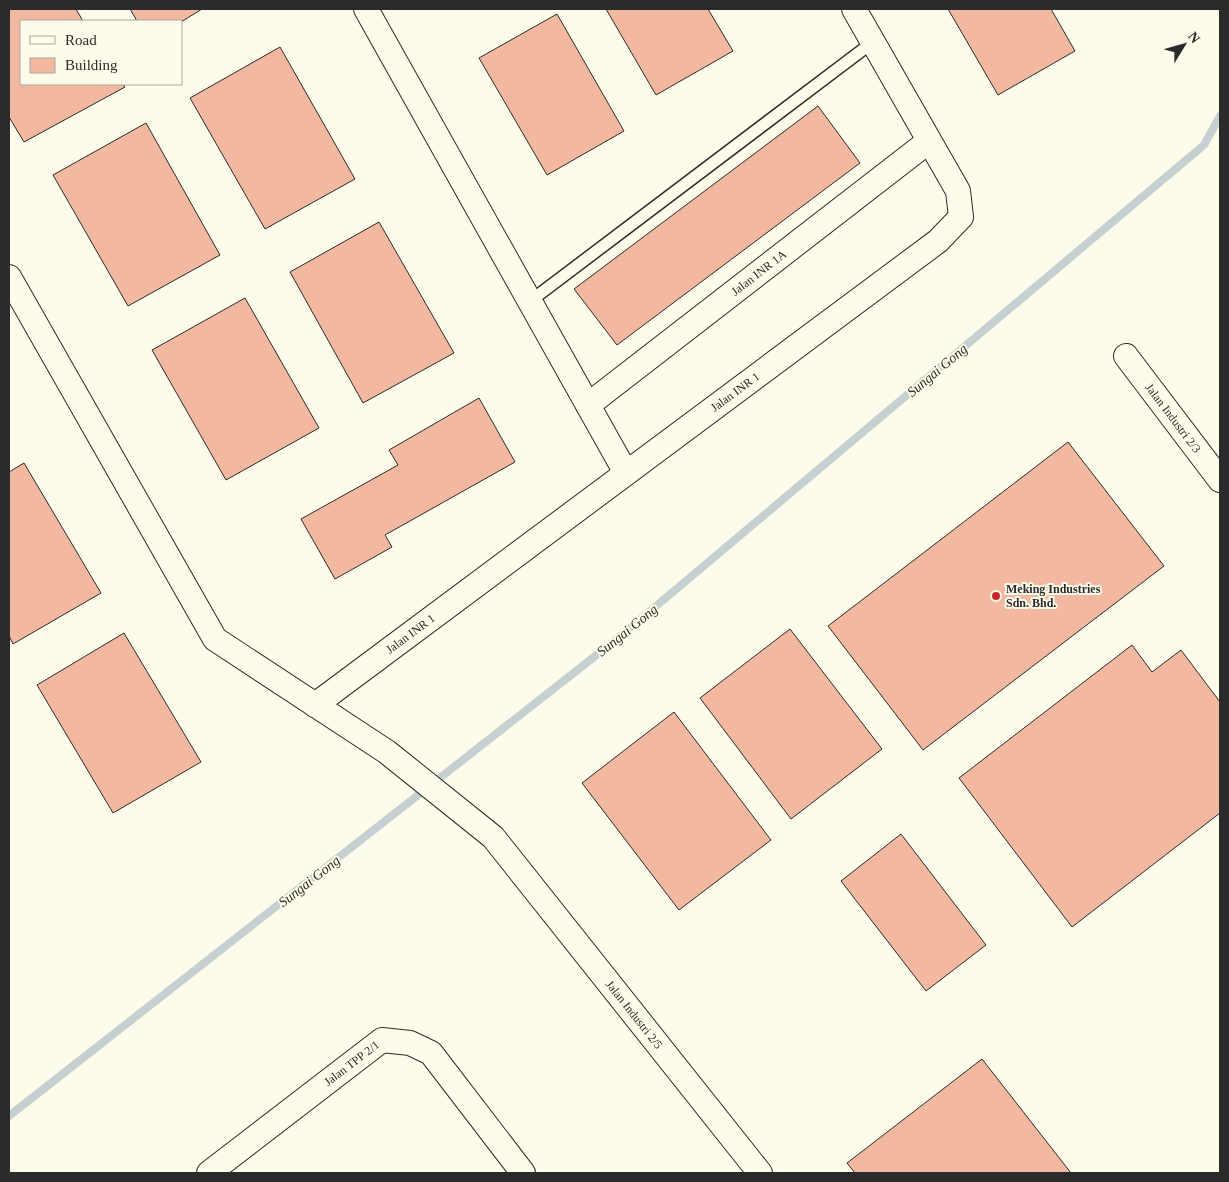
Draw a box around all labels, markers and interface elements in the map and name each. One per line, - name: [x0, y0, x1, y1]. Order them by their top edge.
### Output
- legend: [20, 20, 182, 85]
- north arrow: [1159, 20, 1209, 70]
- text: N: [1185, 29, 1203, 46]
- text: Road: [65, 32, 97, 48]
- text: Building: [65, 57, 118, 73]
- street label: Jalan INR 1A: [728, 247, 789, 299]
- water label: Sungai Gong: [904, 341, 970, 400]
- street label: Jalan INR 1: [708, 369, 762, 415]
- street label: Jalan Industri 2/3: [1142, 381, 1204, 456]
- place label: Meking Industries Sdn. Bhd.: [1006, 582, 1101, 610]
- marker: Meking Industries Sdn. Bhd.: [990, 590, 1002, 602]
- water label: Sungai Gong: [594, 601, 661, 659]
- street label: Jalan INR 1: [383, 611, 438, 657]
- water label: Sungai Gong: [276, 853, 343, 910]
- street label: Jalan Industri 2/5: [603, 978, 666, 1052]
- street label: Jalan TPP 2/1: [321, 1038, 382, 1089]

